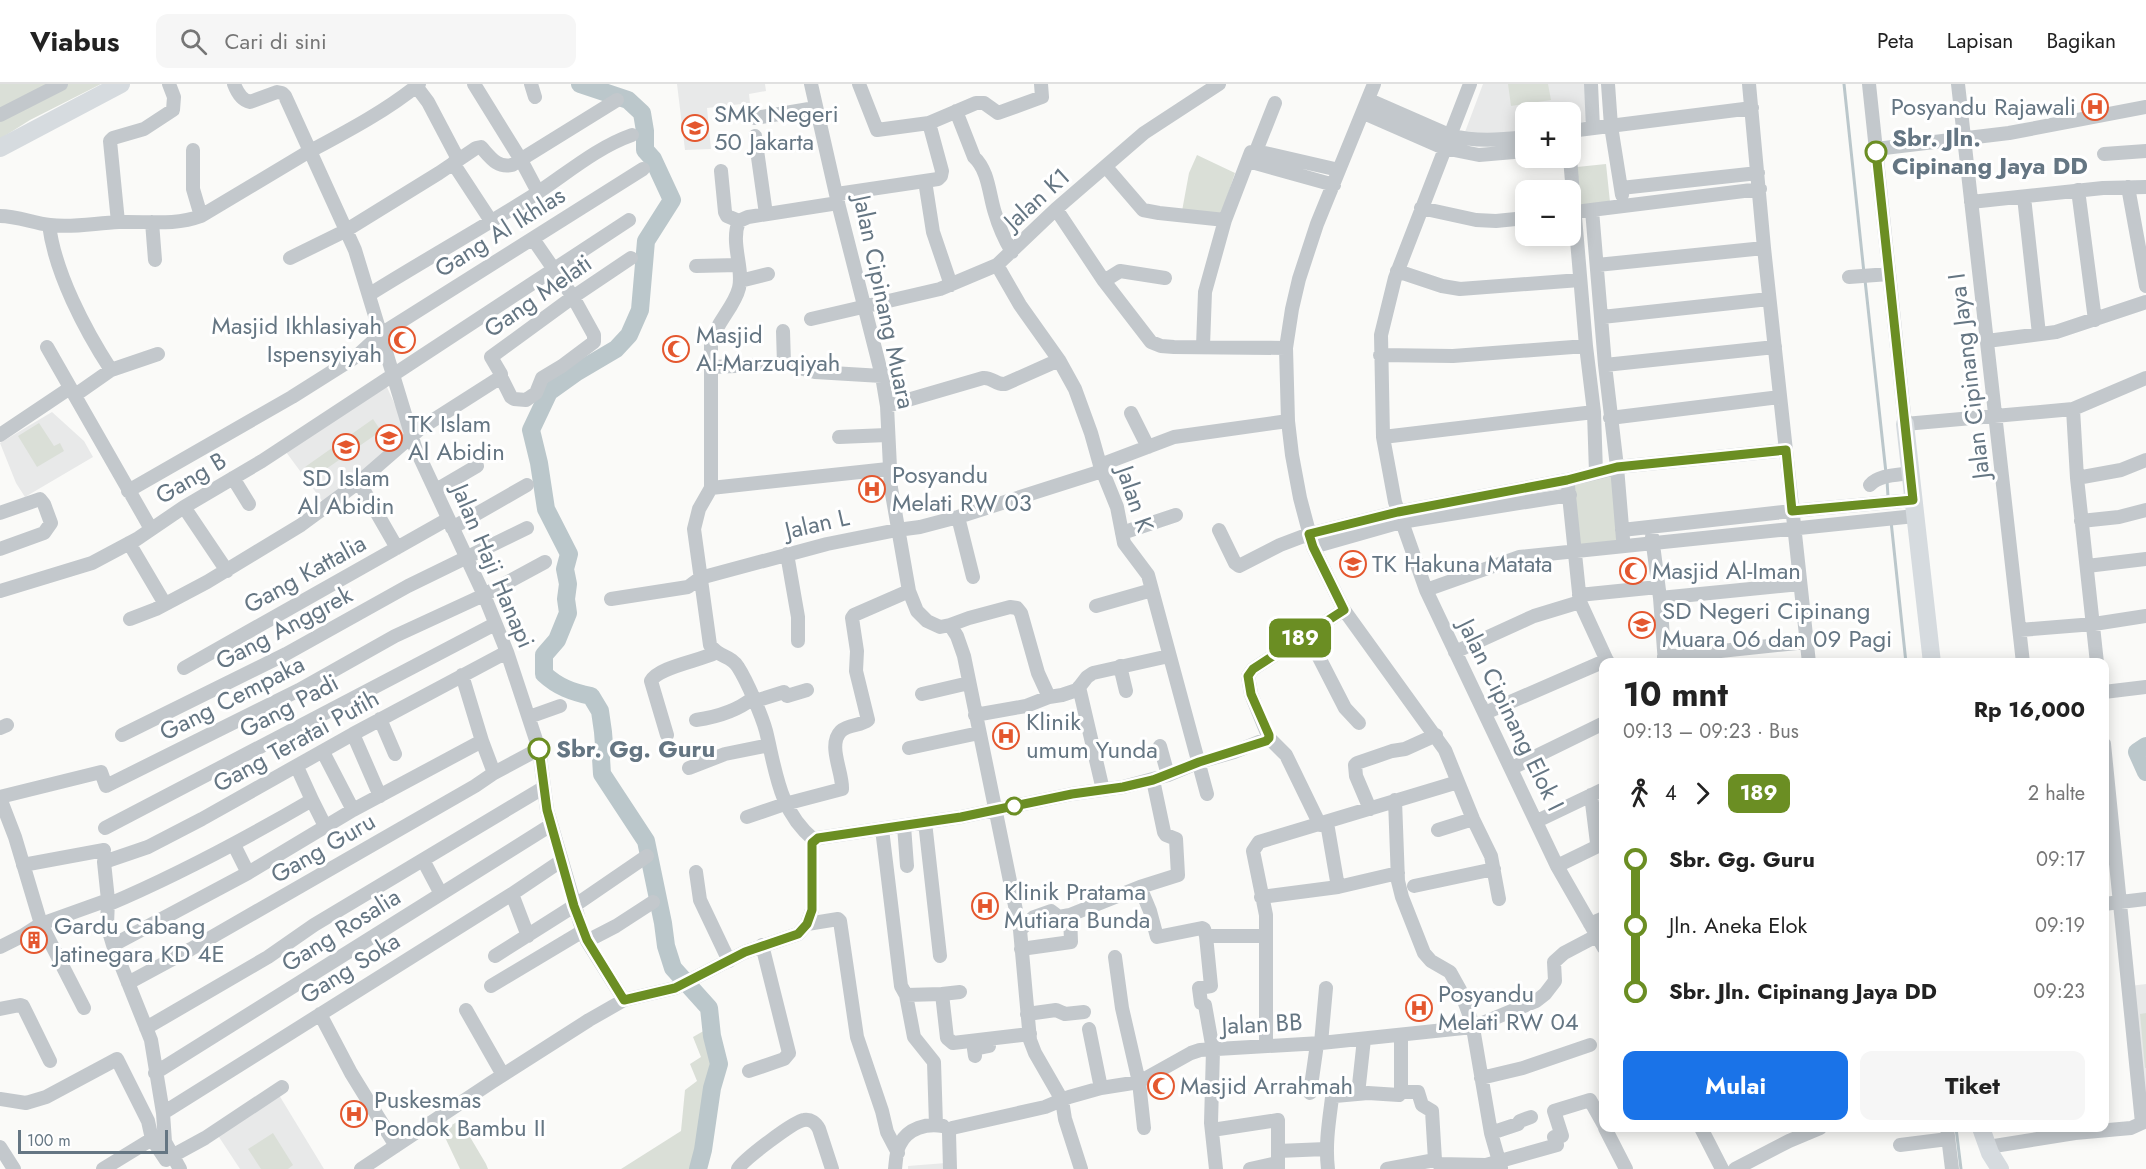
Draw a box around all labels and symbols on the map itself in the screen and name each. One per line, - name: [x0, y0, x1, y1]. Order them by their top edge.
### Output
- place label: Posyandu Rajawali: [1891, 89, 2076, 124]
- hospital icon: Posyandu Rajawali: [2080, 92, 2110, 122]
- place label: SMK Negeri 50 Jakarta: [714, 96, 839, 159]
- school or university icon: SMK Negeri 50 Jakarta: [680, 113, 710, 143]
- place label: Sbr. Jln. Cipinang Jaya DD: [1892, 120, 2088, 183]
- marker: Sbr. Jln. Cipinang Jaya DD: [1865, 141, 1887, 163]
- street label: Jalan K1: [994, 159, 1078, 240]
- street label: Gang Al Ikhlas: [428, 178, 572, 286]
- street label: Jalan Cipinang Muara: [844, 189, 924, 412]
- street label: Gang Melati: [477, 246, 599, 346]
- street label: Jalan Cipinang Jaya I: [1939, 271, 1999, 484]
- place label: Masjid Ikhlasiyah Ispensyiyah: [212, 308, 382, 371]
- place label: Masjid Al-Marzuqiyah: [696, 317, 840, 380]
- mosque icon: Masjid Ikhlasiyah Ispensyiyah: [387, 325, 417, 355]
- mosque icon: Masjid Al-Marzuqiyah: [661, 334, 691, 364]
- place label: TK Islam Al Abidin: [408, 406, 505, 469]
- school or university icon: TK Islam Al Abidin: [374, 423, 404, 453]
- school or university icon: SD Islam Al Abidin: [331, 432, 361, 462]
- street label: Gang B: [149, 443, 233, 512]
- place label: Posyandu Melati RW 03: [892, 457, 1032, 520]
- street label: Jalan K: [1107, 458, 1163, 537]
- place label: SD Islam Al Abidin: [298, 460, 394, 523]
- hospital icon: Posyandu Melati RW 03: [857, 474, 887, 504]
- street label: Jalan Haji Hanapi: [442, 476, 544, 653]
- street label: Jalan L: [778, 499, 853, 549]
- street label: Gang Kattalia: [237, 526, 372, 622]
- place label: TK Hakuna Matata: [1372, 546, 1552, 581]
- school or university icon: TK Hakuna Matata: [1338, 549, 1368, 579]
- place label: Masjid Al-Iman: [1652, 553, 1801, 588]
- mosque icon: Masjid Al-Iman: [1618, 556, 1648, 586]
- street label: Gang Anggrek: [209, 577, 359, 678]
- place label: SD Negeri Cipinang Muara 06 dan 09 Pagi: [1662, 593, 1892, 656]
- street label: Jalan Cipinang Elok I: [1448, 610, 1573, 817]
- school or university icon: SD Negeri Cipinang Muara 06 dan 09 Pagi: [1627, 610, 1657, 640]
- line badge: 189: [1266, 618, 1334, 658]
- street label: Gang Cempaka: [153, 646, 310, 749]
- street label: Gang Padi: [233, 665, 344, 746]
- street label: Gang Teratai Putih: [206, 680, 385, 801]
- place label: Klinik umum Yunda: [1026, 704, 1158, 767]
- hospital icon: Klinik umum Yunda: [991, 721, 1021, 751]
- place label: Sbr. Gg. Guru: [556, 731, 715, 766]
- marker: Sbr. Gg. Guru: [528, 738, 550, 760]
- unlabelled marker: [1005, 797, 1023, 815]
- street label: Gang Guru: [264, 803, 382, 892]
- place label: Klinik Pratama Mutiara Bunda: [1004, 874, 1150, 937]
- street label: Gang Rosalia: [274, 879, 407, 980]
- hospital icon: Klinik Pratama Mutiara Bunda: [970, 891, 1000, 921]
- place label: Gardu Cabang Jatinegara KD 4E: [51, 908, 225, 971]
- street label: Gang Soka: [293, 923, 406, 1012]
- building icon: Gardu Cabang Jatinegara KD 4E: [19, 925, 49, 955]
- place label: Posyandu Melati RW 04: [1438, 976, 1579, 1039]
- hospital icon: Posyandu Melati RW 04: [1404, 993, 1434, 1023]
- street label: Jalan BB: [1218, 1004, 1303, 1043]
- place label: Masjid Arrahmah: [1180, 1068, 1353, 1103]
- mosque icon: Masjid Arrahmah: [1146, 1071, 1176, 1101]
- place label: Puskesmas Pondok Bambu II: [374, 1082, 546, 1145]
- hospital icon: Puskesmas Pondok Bambu II: [339, 1099, 369, 1129]
- scale bar: [18, 1127, 168, 1154]

